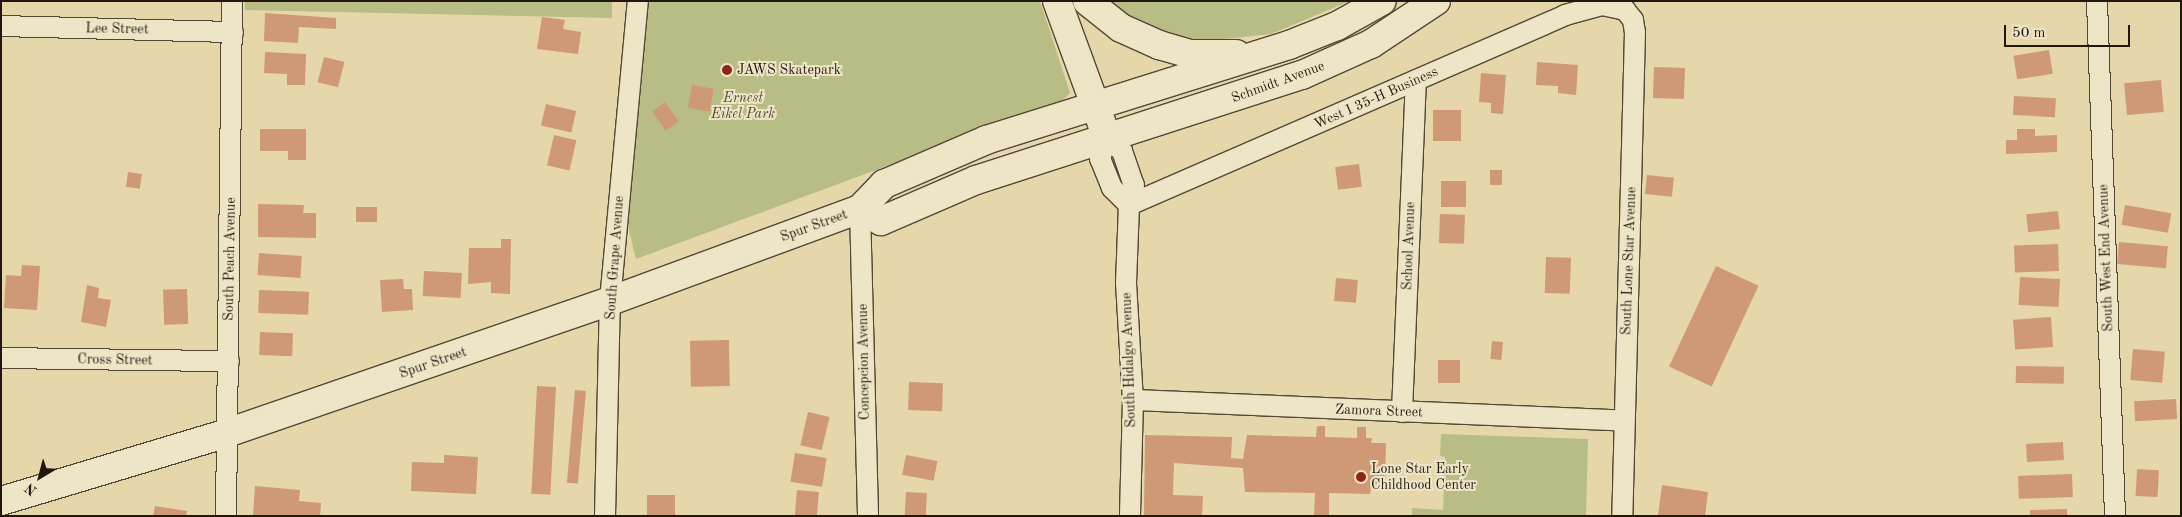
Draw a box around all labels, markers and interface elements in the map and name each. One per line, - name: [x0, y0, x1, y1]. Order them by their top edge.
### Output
- scale bar: [2007, 15, 2133, 47]
- street label: Lee Street: [85, 20, 149, 38]
- text: 50 m: [2012, 26, 2046, 41]
- street label: Schmidt Avenue: [1229, 57, 1327, 107]
- place label: JAWS Skatepark: [737, 62, 841, 78]
- street label: West I 35-H Business: [1311, 63, 1441, 133]
- marker: JAWS Skatepark: [721, 64, 733, 76]
- park label: Ernest Eikel Park: [711, 90, 775, 122]
- street label: South West End Avenue: [2095, 184, 2117, 332]
- street label: South Lone Star Avenue: [1618, 187, 1640, 335]
- street label: South Grape Avenue: [602, 195, 628, 321]
- street label: South Peach Avenue: [221, 197, 239, 321]
- street label: School Avenue: [1399, 202, 1419, 290]
- street label: Spur Street: [778, 206, 850, 246]
- street label: South Hidalgo Avenue: [1118, 292, 1140, 428]
- street label: Concepcion Avenue: [855, 304, 873, 420]
- street label: Spur Street: [397, 344, 469, 382]
- street label: Cross Street: [77, 351, 153, 369]
- street label: Zamora Street: [1335, 401, 1423, 421]
- north arrow: [15, 452, 65, 502]
- place label: Lone Star Early Childhood Center: [1371, 461, 1476, 494]
- marker: Lone Star Early Childhood Center: [1355, 471, 1367, 483]
- text: N: [22, 480, 39, 498]

